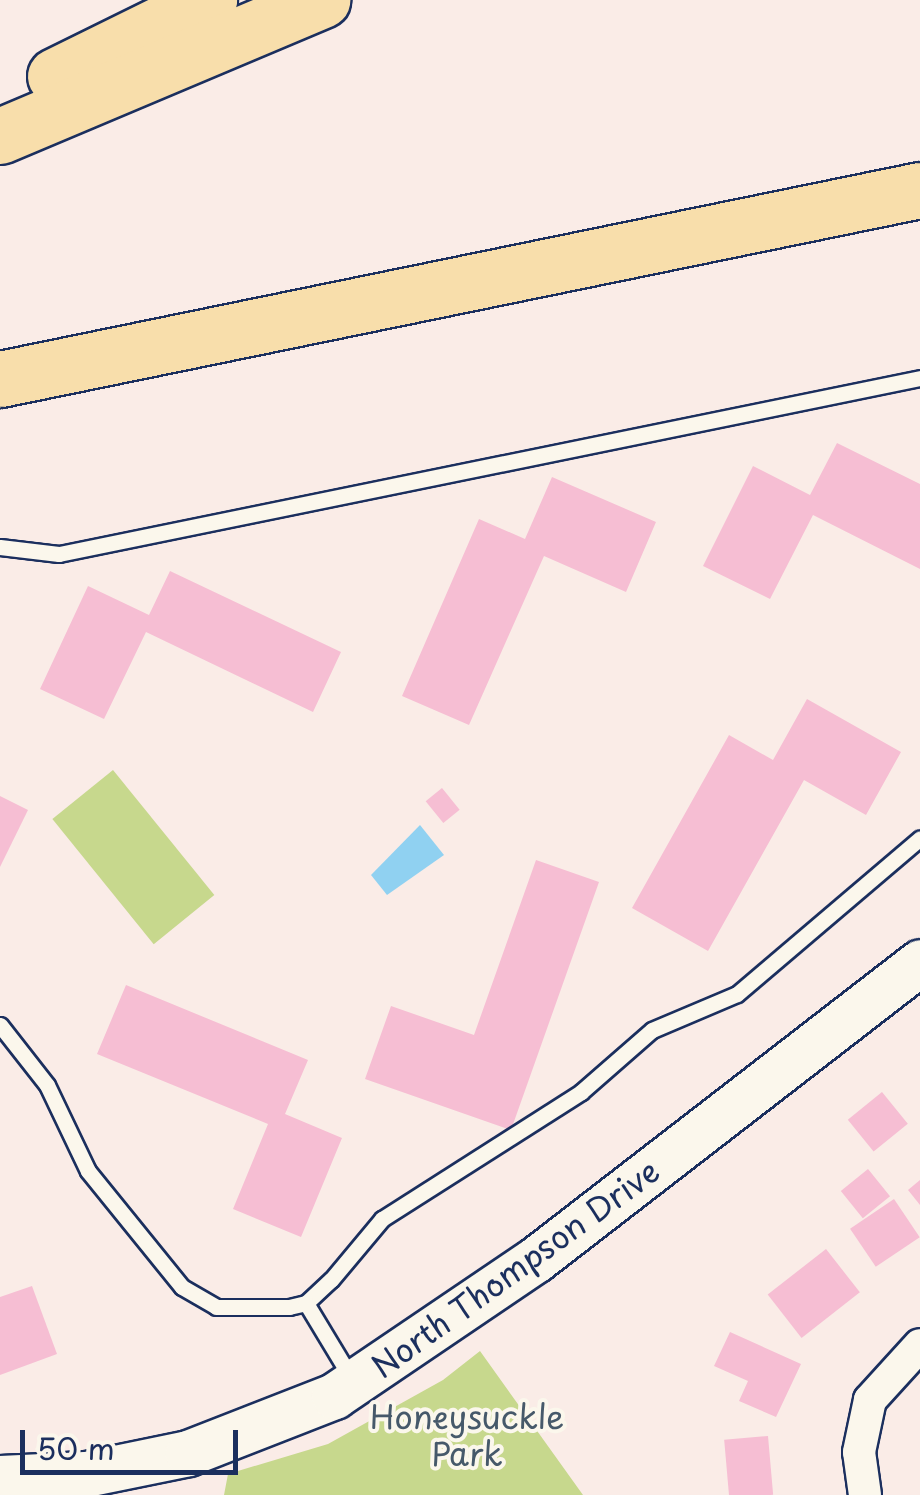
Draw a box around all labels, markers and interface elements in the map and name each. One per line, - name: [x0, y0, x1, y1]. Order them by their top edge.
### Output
- street label: North Thompson Drive: [362, 1150, 668, 1386]
- park label: Honeysuckle Park: [370, 1398, 564, 1473]
- scale bar: [25, 1410, 242, 1472]
- text: 50 m: [37, 1425, 115, 1470]

